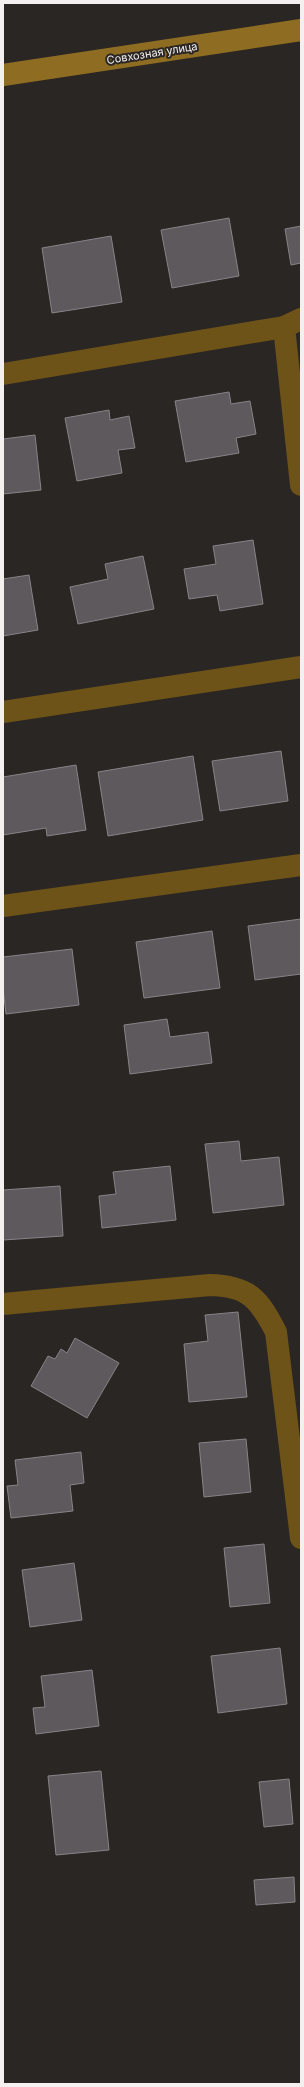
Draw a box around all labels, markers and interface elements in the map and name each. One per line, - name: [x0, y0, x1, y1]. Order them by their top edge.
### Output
- street label: Совхозная улица: [106, 39, 198, 67]

